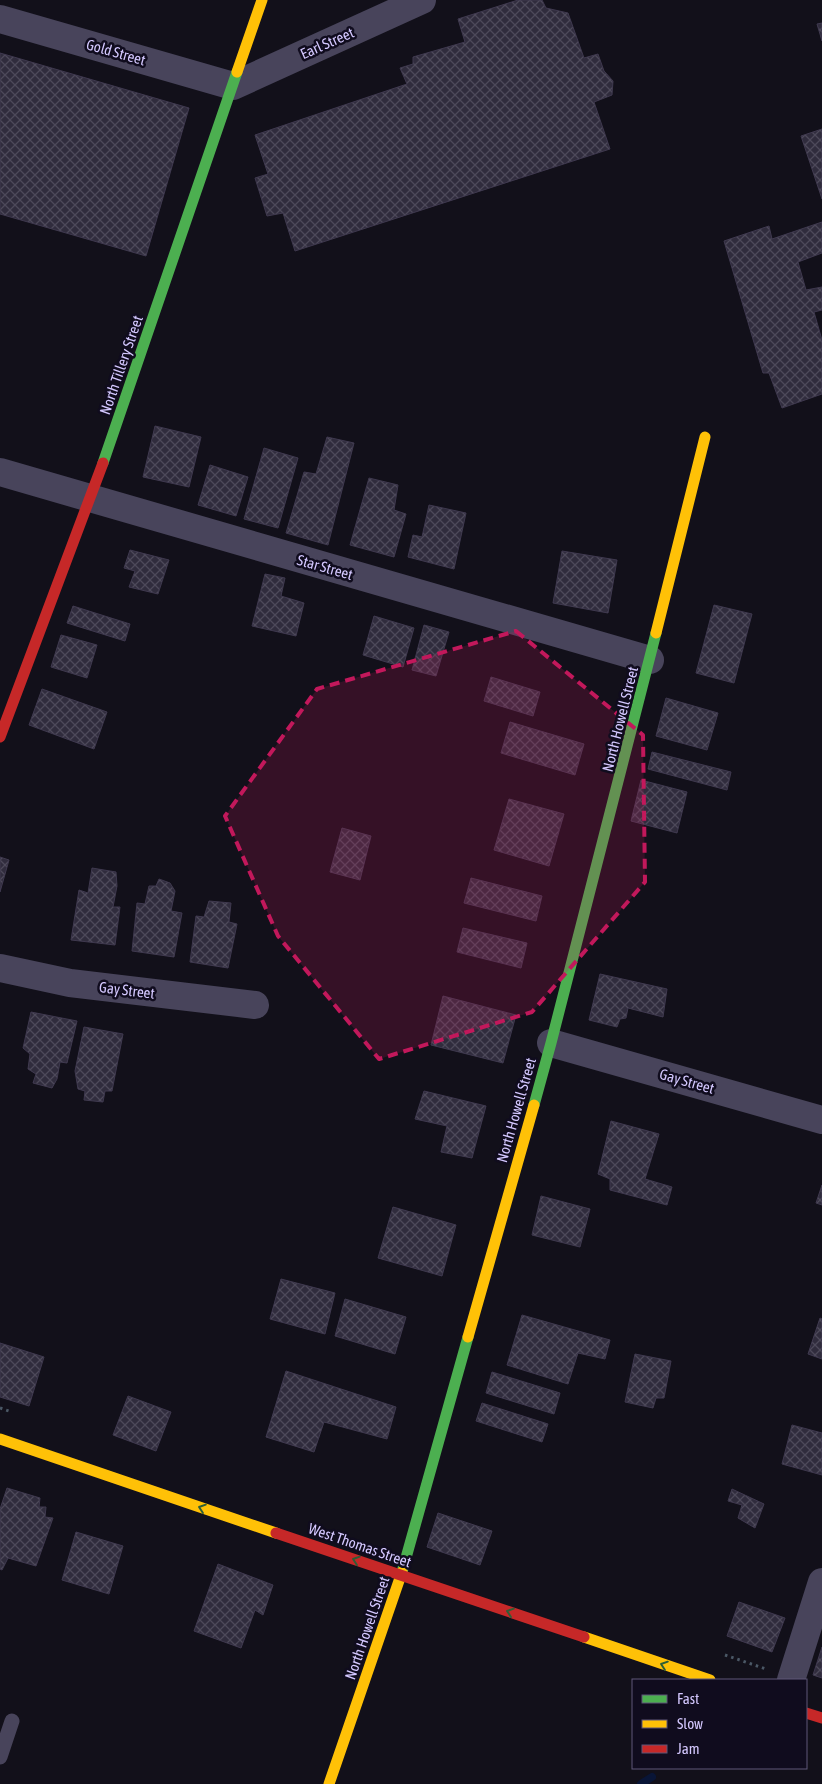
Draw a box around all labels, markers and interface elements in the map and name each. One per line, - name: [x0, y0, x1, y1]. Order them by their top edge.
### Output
- street label: Earl Street: [298, 24, 356, 62]
- street label: Gold Street: [84, 35, 148, 69]
- street label: North Tillery Street: [96, 313, 146, 417]
- street label: Star Street: [295, 551, 355, 583]
- street label: North Howell Street: [599, 665, 641, 773]
- street label: Gay Street: [98, 978, 156, 1002]
- street label: North Howell Street: [493, 1056, 539, 1164]
- street label: Gay Street: [658, 1065, 716, 1097]
- one-way arrow: [199, 1503, 207, 1513]
- street label: West Thomas Street: [306, 1519, 414, 1571]
- one-way arrow: [353, 1556, 361, 1566]
- street label: North Howell Street: [341, 1574, 393, 1682]
- one-way arrow: [506, 1608, 515, 1618]
- one-way arrow: [660, 1660, 669, 1670]
- legend: [632, 1679, 807, 1769]
- text: Fast: [677, 1690, 699, 1707]
- text: Slow: [677, 1715, 703, 1732]
- text: Jam: [677, 1740, 700, 1757]

